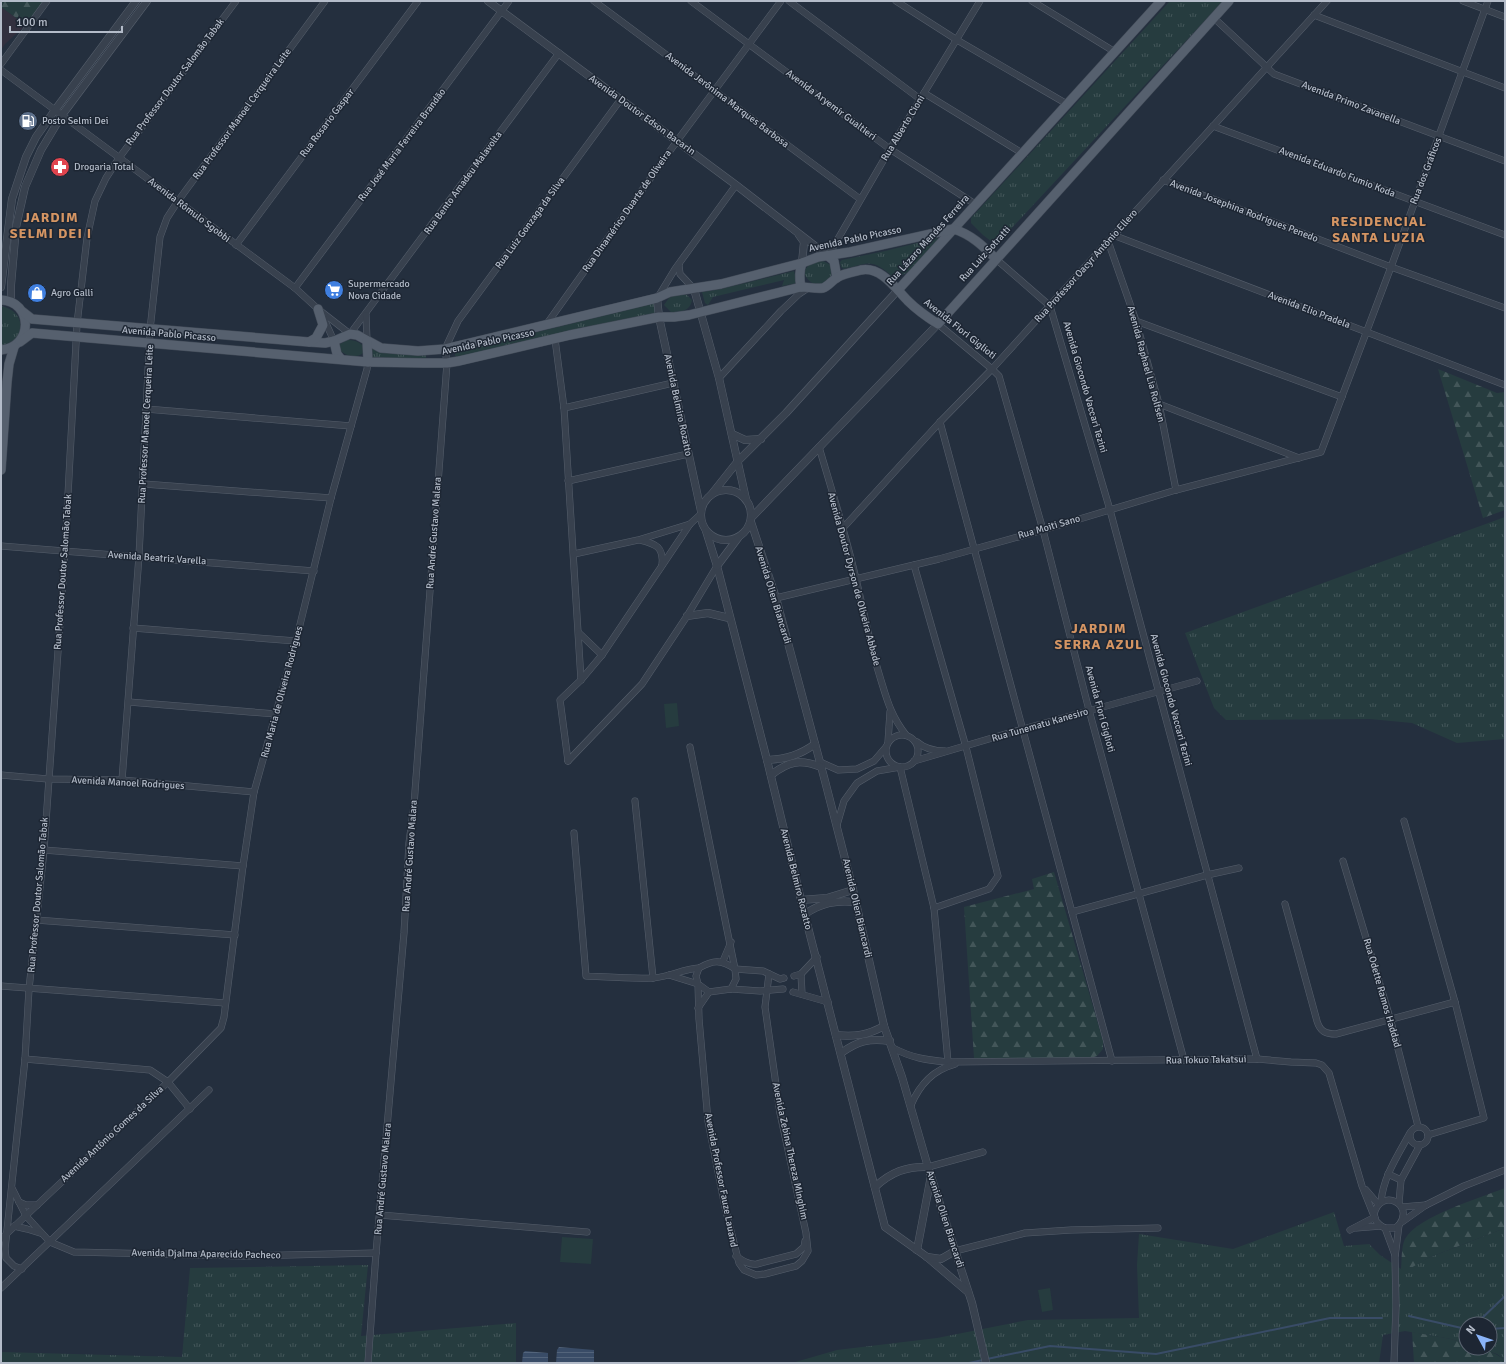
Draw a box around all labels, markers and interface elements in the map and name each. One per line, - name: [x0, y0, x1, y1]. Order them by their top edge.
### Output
- scale bar: [10, 8, 122, 34]
- text: 100 m: [16, 15, 48, 30]
- street label: Rua Professor Doutor Salomão Tabak: [123, 16, 227, 148]
- street label: Rua Professor Manoel Cerqueira Leite: [190, 46, 294, 182]
- street label: Avenida Jerônima Marques Barbosa: [663, 50, 791, 150]
- street label: Avenida Aryemir Gualtieri: [784, 67, 878, 143]
- street label: Avenida Doutor Edson Bacarin: [586, 72, 698, 158]
- street label: Avenida Primo Zavanella: [1300, 79, 1402, 127]
- street label: Rua Rosario Gaspar: [297, 86, 357, 160]
- street label: Rua José Maria Ferreira Brandão: [356, 86, 448, 204]
- street label: Rua Alberto Cioni: [879, 93, 927, 163]
- fuel station icon: Posto Selmi Dei: [17, 110, 39, 132]
- place label: Posto Selmi Dei: [42, 115, 108, 127]
- street label: Rua Bento Amadeu Malavolta: [421, 129, 505, 237]
- street label: Rua dos Gráficos: [1408, 135, 1445, 206]
- street label: Avenida Eduardo Fumio Koda: [1277, 144, 1397, 200]
- street label: Rua Dinamérico Duarte de Oliveira: [580, 147, 674, 275]
- pharmacy icon: Drogaria Total: [49, 156, 71, 178]
- place label: Drogaria Total: [74, 161, 134, 173]
- street label: Avenida Rômulo Sgobbi: [145, 175, 233, 245]
- street label: Rua Luiz Gonzaga da Silva: [493, 175, 567, 271]
- street label: Avenida Josephina Rodrigues Penedo: [1168, 177, 1320, 245]
- street label: Rua Lázaro Mendes Ferreira: [884, 192, 972, 288]
- street label: Rua Professor Oacyr Antônio Ellero: [1032, 207, 1140, 325]
- district label: JARDIM SELMI DEI I: [10, 209, 92, 242]
- district label: RESIDENCIAL SANTA LUZIA: [1331, 213, 1427, 246]
- street label: Avenida Pablo Picasso: [808, 223, 902, 255]
- street label: Rua Luiz Sotratti: [957, 224, 1013, 284]
- place label: Supermercado Nova Cidade: [348, 278, 410, 302]
- supermarket icon: Supermercado Nova Cidade: [323, 279, 345, 301]
- shop icon: Agro Galli: [26, 282, 48, 304]
- place label: Agro Galli: [51, 287, 93, 299]
- street label: Avenida Elio Pradela: [1266, 289, 1352, 331]
- street label: Avenida Fiori Giglioti: [921, 296, 999, 362]
- street label: Avenida Raphael Lia Rolfsen: [1125, 304, 1167, 424]
- street label: Avenida Giocondo Vaccari Tezini: [1060, 320, 1110, 454]
- street label: Avenida Pablo Picasso: [122, 324, 216, 344]
- street label: Avenida Pablo Picasso: [441, 326, 535, 358]
- street label: Rua Professor Manoel Cerqueira Leite: [136, 344, 156, 504]
- street label: Avenida Belmiro Rozatto: [661, 353, 695, 457]
- street label: Rua André Gustavo Malara: [424, 476, 444, 590]
- street label: Avenida Doutor Dyrson de Oliveira Abbade: [825, 491, 883, 667]
- street label: Rua Professor Doutor Salomão Tabak: [52, 494, 74, 650]
- street label: Rua Moiti Sano: [1016, 512, 1082, 542]
- street label: Avenida Olien Biancardi: [752, 545, 794, 645]
- street label: Avenida Beatriz Varella: [107, 549, 207, 567]
- district label: JARDIM SERRA AZUL: [1055, 620, 1143, 653]
- street label: Rua Maria de Oliveira Rodrigues: [259, 624, 306, 759]
- street label: Avenida Giocondo Vaccari Tezini: [1148, 633, 1194, 767]
- street label: Avenida Fiori Giglioti: [1083, 664, 1117, 754]
- street label: Rua Tunematu Kanesiro: [990, 705, 1090, 745]
- street label: Avenida Manoel Rodrigues: [71, 774, 185, 792]
- street label: Rua André Gustavo Malara: [400, 799, 420, 913]
- street label: Rua Professor Doutor Salomão Tabak: [25, 817, 51, 973]
- street label: Avenida Belmiro Rozatto: [778, 827, 814, 931]
- street label: Avenida Olien Biancardi: [840, 857, 874, 959]
- street label: Rua Odette Ramos Haddad: [1361, 937, 1403, 1049]
- street label: Rua Tokuo Takatsui: [1166, 1053, 1246, 1067]
- street label: Avenida Zebina Thereza Minghim: [770, 1081, 810, 1221]
- street label: Avenida Antônio Gomes da Silva: [58, 1083, 166, 1185]
- street label: Avenida Professor Fauze Lauand: [702, 1112, 740, 1248]
- street label: Rua André Gustavo Malara: [372, 1122, 394, 1236]
- street label: Avenida Olien Biancardi: [924, 1169, 966, 1269]
- street label: Avenida Djalma Aparecido Pacheco: [131, 1247, 281, 1261]
- north arrow: [1458, 1316, 1498, 1356]
- text: N: [1463, 1323, 1478, 1337]

